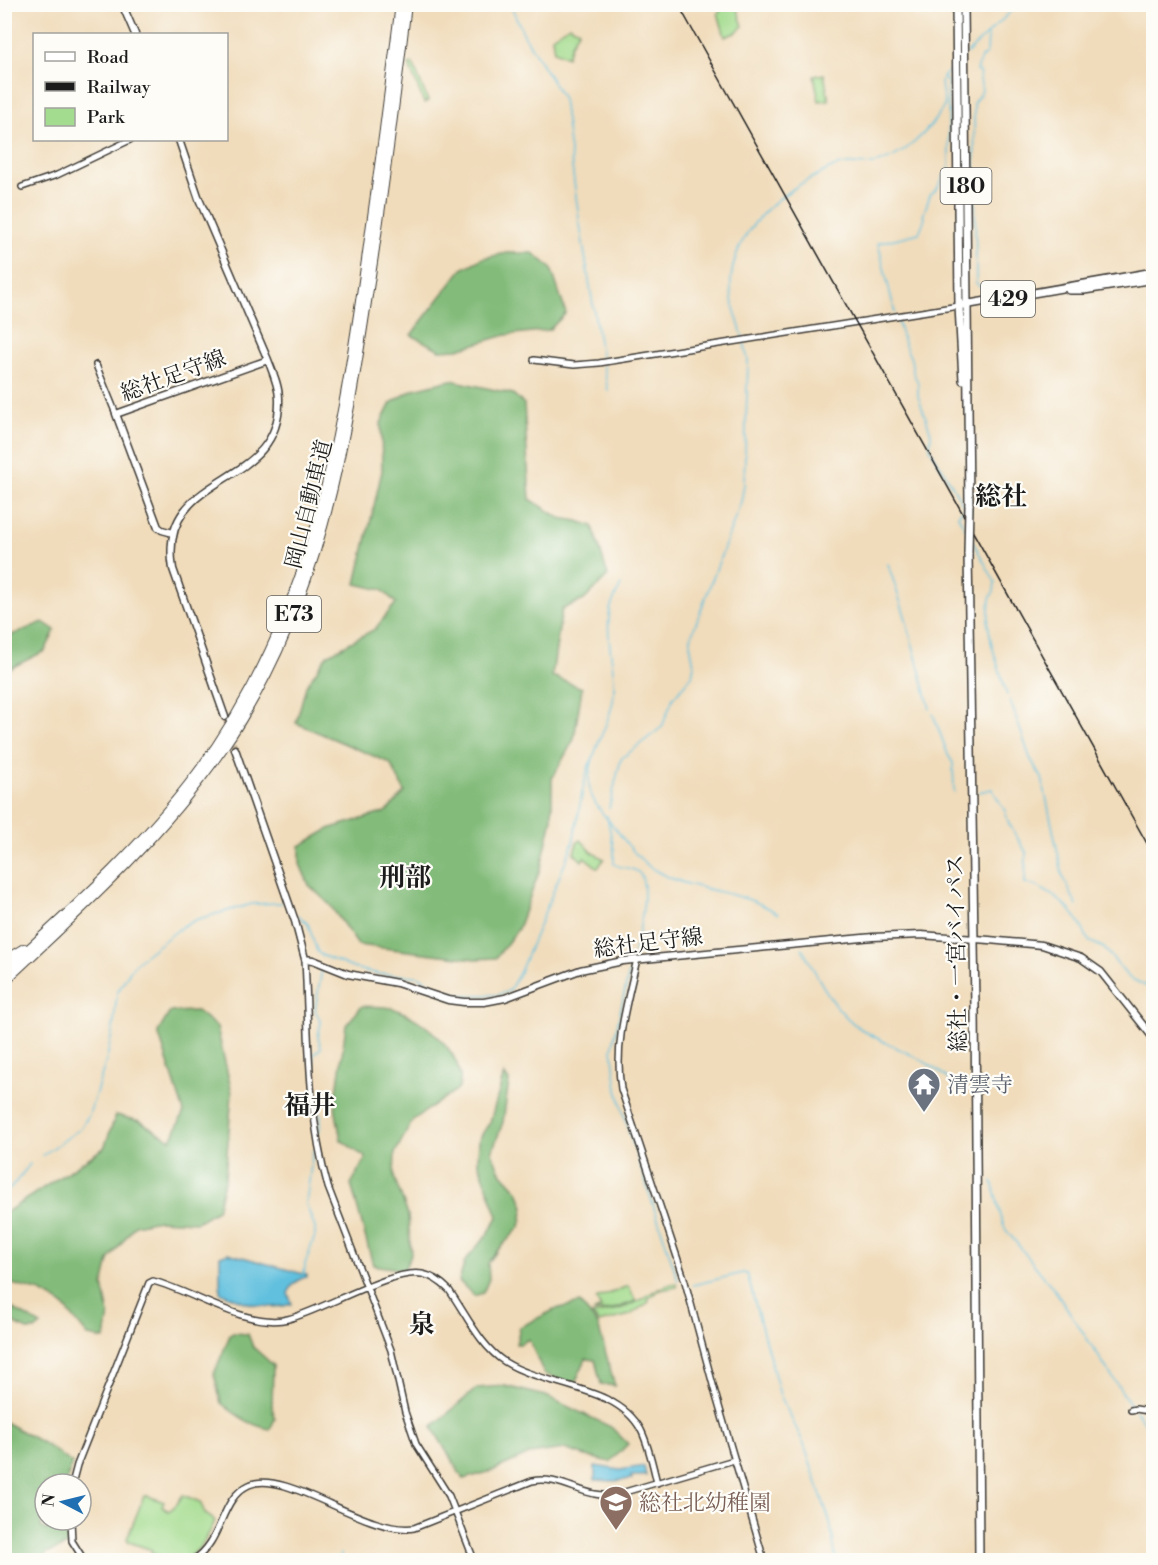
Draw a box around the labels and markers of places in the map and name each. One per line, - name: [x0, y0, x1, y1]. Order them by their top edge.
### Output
- temple icon: 清雲寺: [906, 1066, 942, 1113]
- place label: 清雲寺: [947, 1072, 1013, 1099]
- school or university icon: 総社北幼稚園: [598, 1484, 634, 1531]
- place label: 総社北幼稚園: [639, 1490, 771, 1517]

